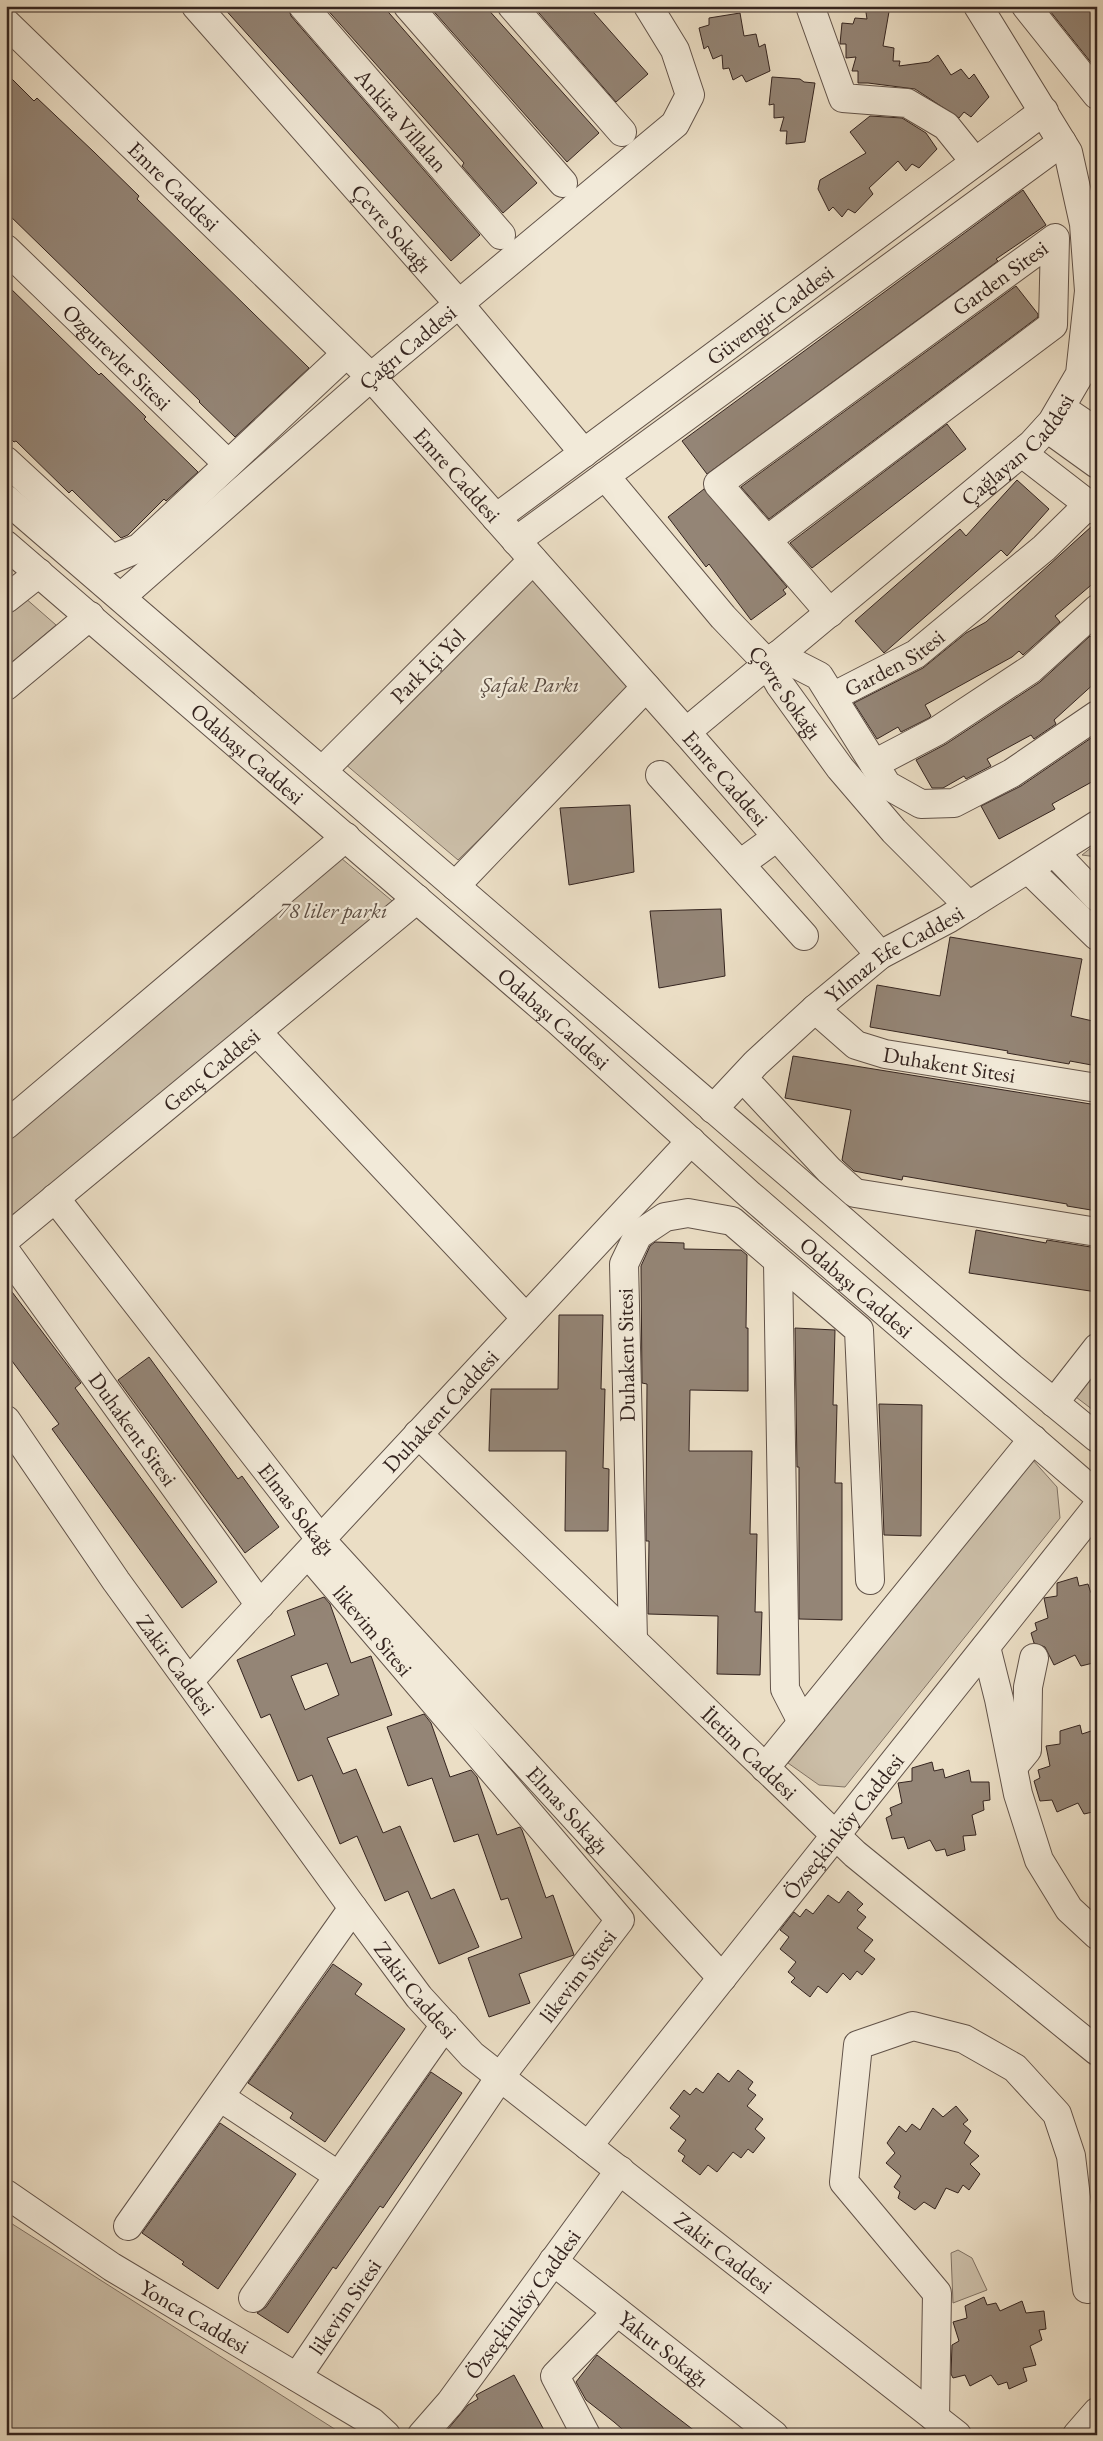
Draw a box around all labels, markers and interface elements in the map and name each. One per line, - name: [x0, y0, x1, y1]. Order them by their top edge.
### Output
- street label: Ankira Villalan: [348, 62, 455, 178]
- street label: Emre Caddesi: [122, 135, 226, 237]
- street label: Çevre Sokağı: [345, 177, 439, 278]
- street label: Garden Sitesi: [946, 234, 1054, 322]
- street label: Güvengir Caddesi: [700, 258, 839, 371]
- street label: Ozgurevler Sitesi: [57, 297, 178, 416]
- street label: Çağrı Caddesi: [352, 298, 462, 396]
- street label: Çağlayan Caddesi: [954, 388, 1080, 512]
- street label: Emre Caddesi: [408, 421, 508, 528]
- street label: Park İçi Yol: [384, 622, 471, 709]
- street label: Garden Sitesi: [839, 622, 950, 703]
- street label: Çevre Sokağı: [743, 638, 829, 745]
- park label: Şafak Parkı: [480, 670, 579, 699]
- street label: Odabaşı Caddesi: [185, 696, 310, 810]
- street label: Emre Caddesi: [676, 724, 776, 832]
- park label: 78 liler parkı: [278, 896, 388, 925]
- street label: Yılmaz Efe Caddesi: [819, 898, 969, 1009]
- street label: Odabaşı Caddesi: [491, 961, 616, 1076]
- street label: Genç Caddesi: [156, 1021, 265, 1118]
- street label: Duhakent Sitesi: [881, 1039, 1018, 1089]
- street label: Odabaşı Caddesi: [794, 1230, 920, 1344]
- street label: Duhakent Sitesi: [610, 1288, 642, 1422]
- street label: Duhakent Caddesi: [376, 1343, 505, 1478]
- street label: Duhakent Sitesi: [82, 1366, 184, 1492]
- street label: Elmas Sokağı: [252, 1457, 342, 1561]
- street label: likevim Sitesi: [327, 1580, 419, 1682]
- street label: Zakir Caddesi: [130, 1608, 223, 1720]
- street label: İletim Caddesi: [695, 1700, 804, 1806]
- street label: Özseçkinköy Caddesi: [776, 1747, 910, 1905]
- street label: Elmas Sokağı: [520, 1759, 616, 1860]
- street label: likevim Sitesi: [533, 1923, 622, 2028]
- street label: Zakir Caddesi: [368, 1935, 464, 2044]
- street label: Zakir Caddesi: [669, 2205, 779, 2300]
- street label: Özseçkinköy Caddesi: [458, 2223, 587, 2385]
- street label: likevim Sitesi: [302, 2253, 387, 2360]
- street label: Yonca Caddesi: [135, 2272, 255, 2360]
- street label: Yakut Sokağı: [613, 2304, 715, 2393]

